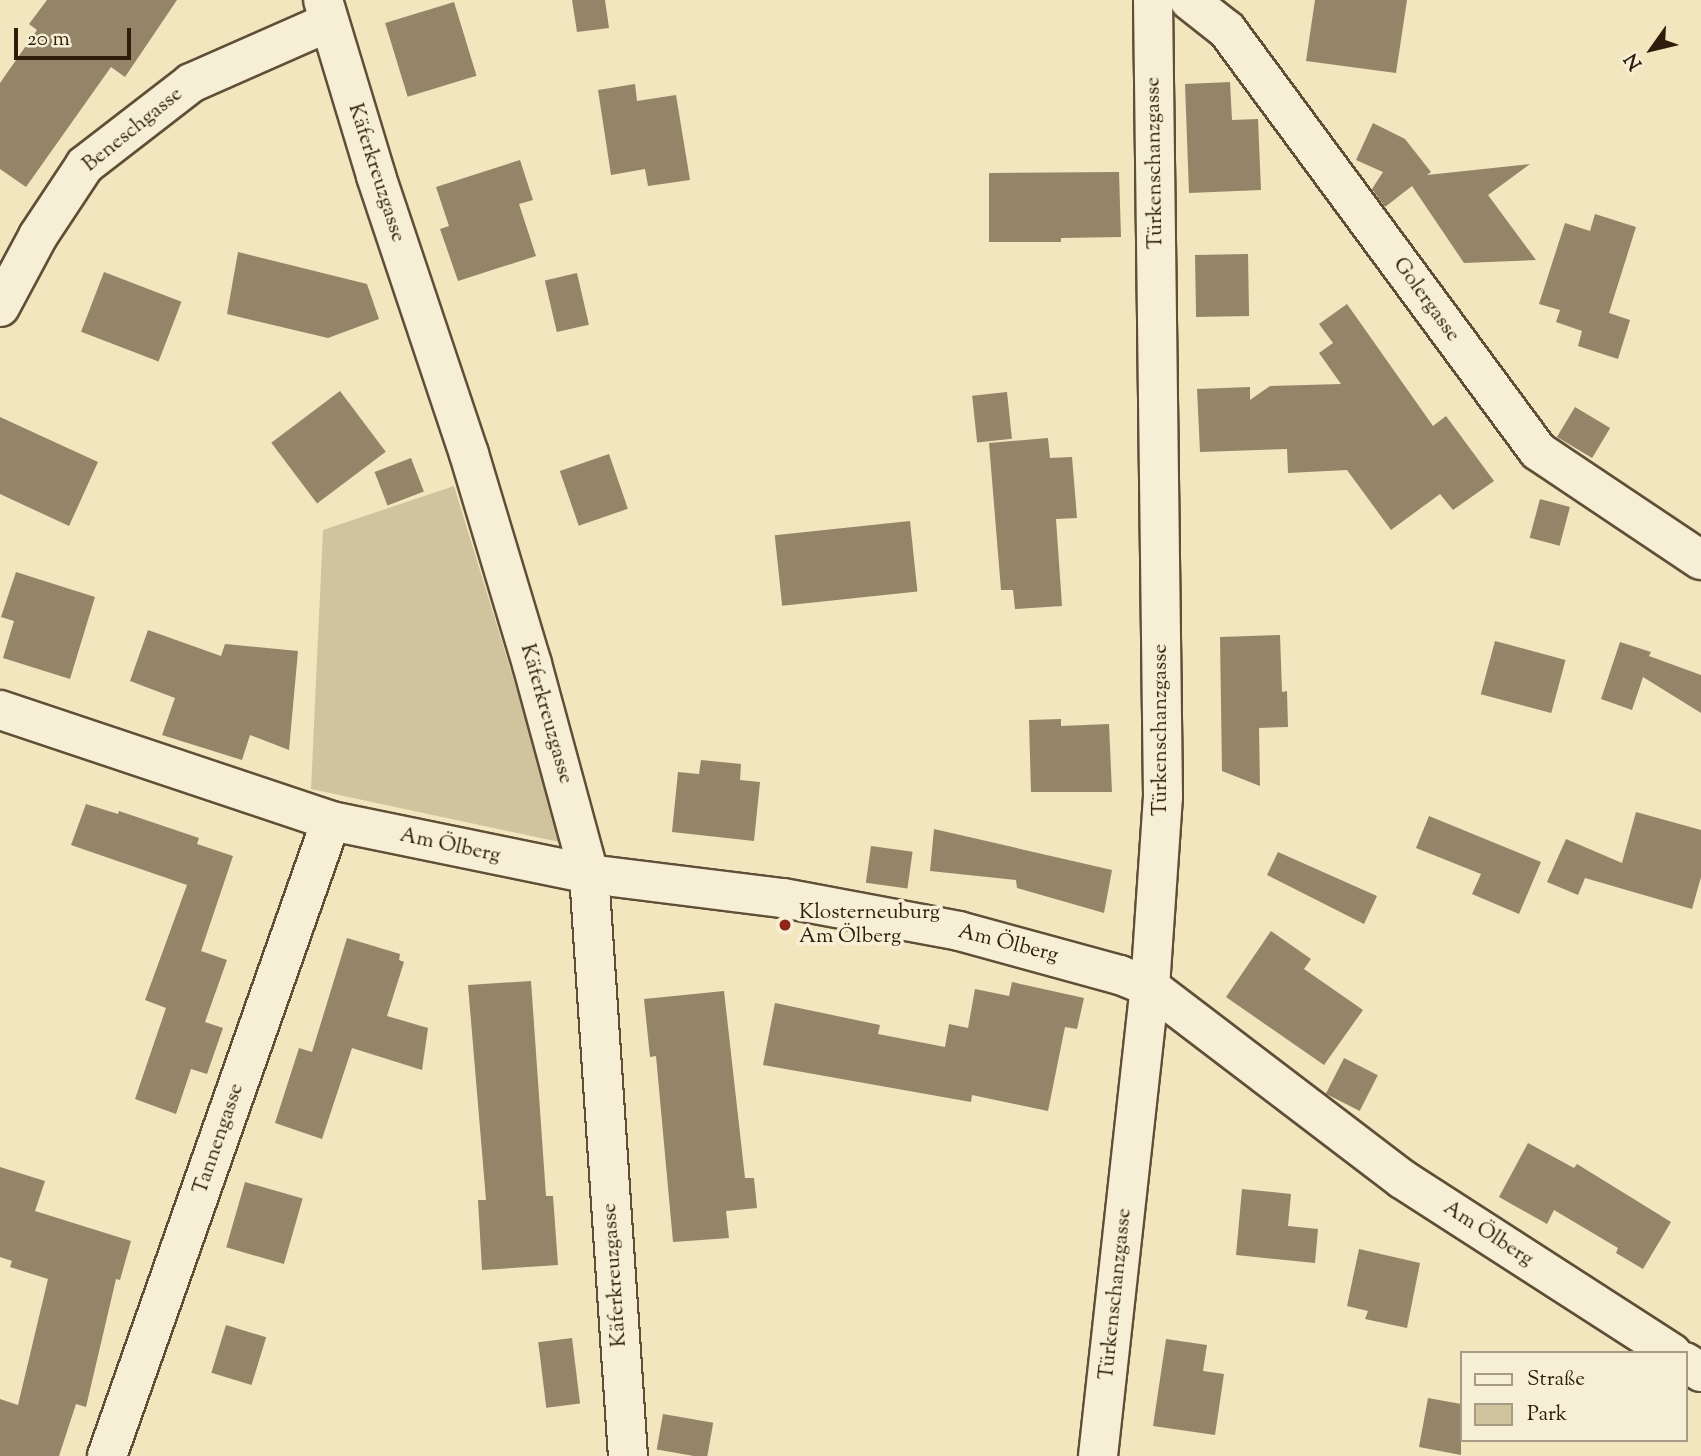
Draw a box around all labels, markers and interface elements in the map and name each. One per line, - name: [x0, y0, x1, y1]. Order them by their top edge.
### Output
- scale bar: [18, 14, 135, 58]
- north arrow: [1617, 14, 1687, 84]
- text: 20 m: [27, 25, 70, 55]
- text: N: [1619, 47, 1650, 75]
- street label: Türkenschanzgasse: [1141, 77, 1169, 249]
- street label: Beneschgasse: [78, 82, 188, 178]
- street label: Käferkreuzgasse: [342, 101, 410, 245]
- street label: Golergasse: [1387, 253, 1465, 347]
- street label: Käferkreuzgasse: [514, 641, 578, 787]
- street label: Türkenschanzgasse: [1148, 644, 1174, 816]
- street label: Am Ölberg: [397, 823, 503, 869]
- place label: Klosterneuburg Am Ölberg: [799, 900, 940, 950]
- marker: Klosterneuburg Am Ölberg: [777, 917, 793, 933]
- street label: Am Ölberg: [955, 919, 1061, 969]
- street label: Tannengasse: [188, 1080, 250, 1198]
- street label: Am Ölberg: [1438, 1196, 1538, 1272]
- street label: Käferkreuzgasse: [597, 1202, 633, 1348]
- street label: Türkenschanzgasse: [1094, 1207, 1138, 1381]
- legend: [1460, 1351, 1687, 1442]
- text: Straße: [1527, 1365, 1585, 1395]
- text: Park: [1527, 1400, 1567, 1430]

